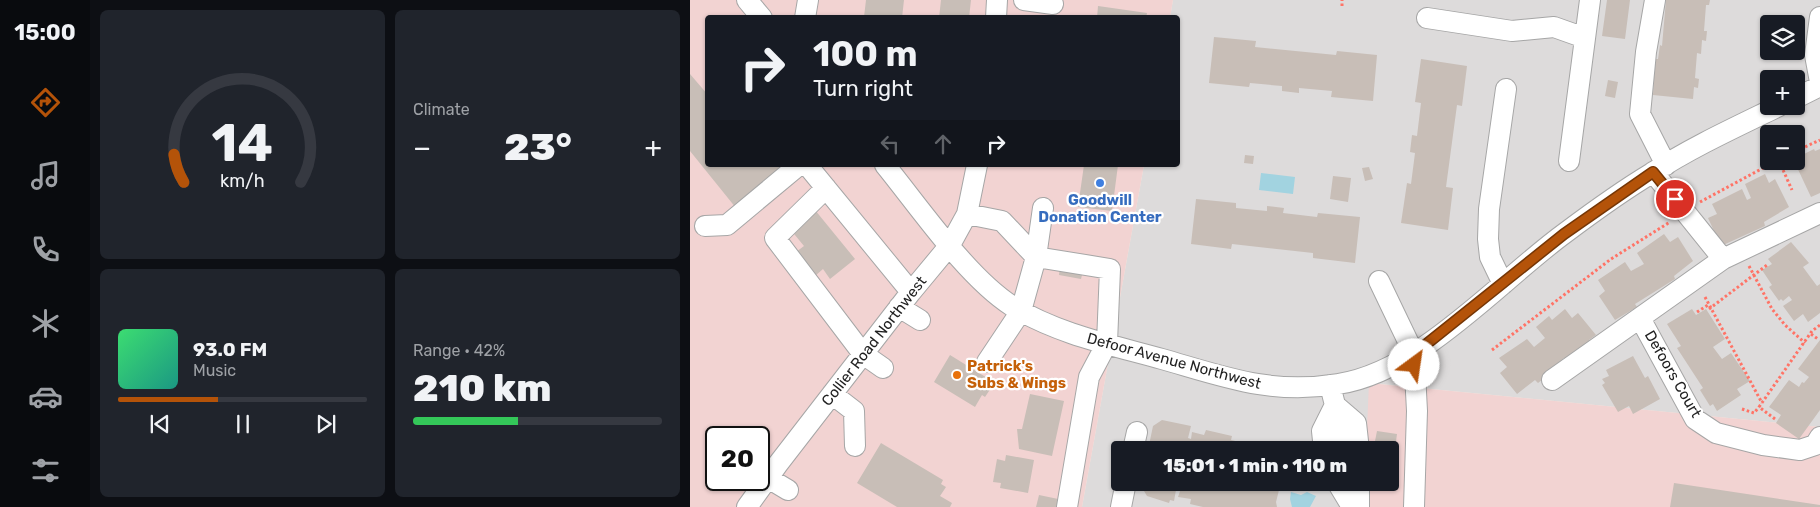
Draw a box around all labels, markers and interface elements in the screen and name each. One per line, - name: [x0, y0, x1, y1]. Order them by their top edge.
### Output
- map controls: [1760, 15, 1805, 170]
- button: layers: [1760, 15, 1805, 60]
- text: 15:00: [14, 19, 76, 46]
- text: 100 m: [813, 33, 918, 75]
- icon: right: [730, 35, 795, 100]
- button: +: [1760, 70, 1805, 115]
- text: Turn right: [813, 75, 913, 102]
- icon: directions: [28, 85, 63, 120]
- text: Climate: [413, 100, 470, 119]
- text: 14: [212, 112, 273, 174]
- text: 23°: [504, 124, 572, 170]
- button: −: [1760, 125, 1805, 170]
- icon: left: [876, 130, 904, 158]
- icon: ahead: [929, 130, 957, 158]
- icon: right: [982, 130, 1010, 158]
- text: −: [413, 131, 431, 164]
- text: +: [645, 131, 662, 164]
- icon: music: [28, 158, 63, 193]
- text: km/h: [220, 170, 265, 191]
- marker: Goodwill Donation Center: [1094, 177, 1106, 189]
- pin: [1654, 178, 1696, 220]
- icon: arrive: [1661, 185, 1689, 213]
- place label: Goodwill Donation Center: [1038, 191, 1162, 226]
- icon: phone: [28, 232, 63, 267]
- street label: Collier Road Northwest: [818, 272, 930, 409]
- icon: climate: [28, 306, 63, 341]
- street label: Defoors Court: [1641, 327, 1705, 421]
- street label: Defoor Avenue Northwest: [1085, 329, 1263, 393]
- text: 93.0 FM: [193, 338, 267, 361]
- position arrow: [1387, 338, 1439, 390]
- text: Range · 42%: [413, 341, 505, 360]
- place label: Patrick's Subs & Wings: [967, 357, 1066, 392]
- text: Music: [193, 361, 236, 380]
- text: 210 km: [413, 365, 551, 411]
- marker: Patrick's Subs & Wings: [951, 369, 963, 381]
- icon: car: [28, 379, 63, 414]
- icon: previous: [146, 410, 174, 438]
- icon: pause: [229, 410, 257, 438]
- icon: next: [312, 410, 340, 438]
- speed limit sign: 20: [705, 426, 770, 491]
- icon: filters: [28, 453, 63, 488]
- text: 15:01 · 1 min · 110 m: [1163, 454, 1347, 477]

